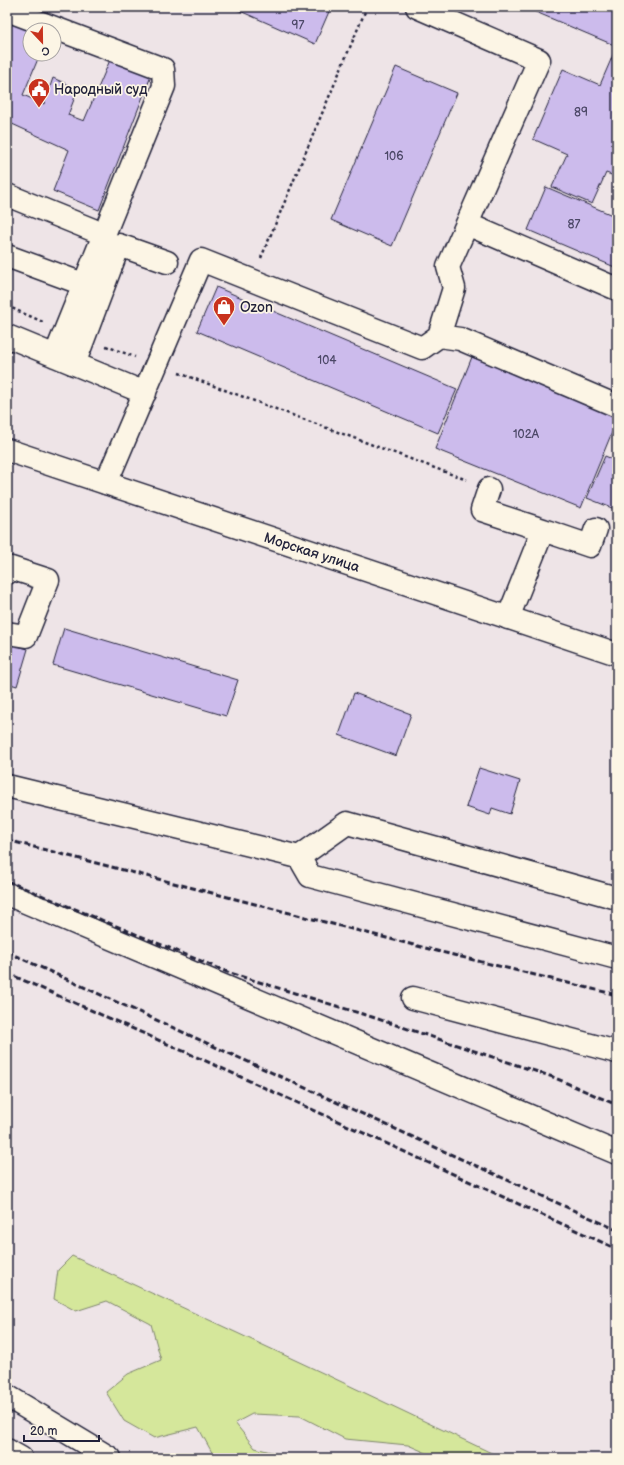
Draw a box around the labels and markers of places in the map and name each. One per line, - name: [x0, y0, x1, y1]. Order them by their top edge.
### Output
- public building icon: Народный суд: [26, 76, 52, 109]
- place label: Народный суд: [54, 81, 148, 98]
- shop icon: Ozon: [211, 294, 237, 327]
- place label: Ozon: [240, 299, 273, 316]

